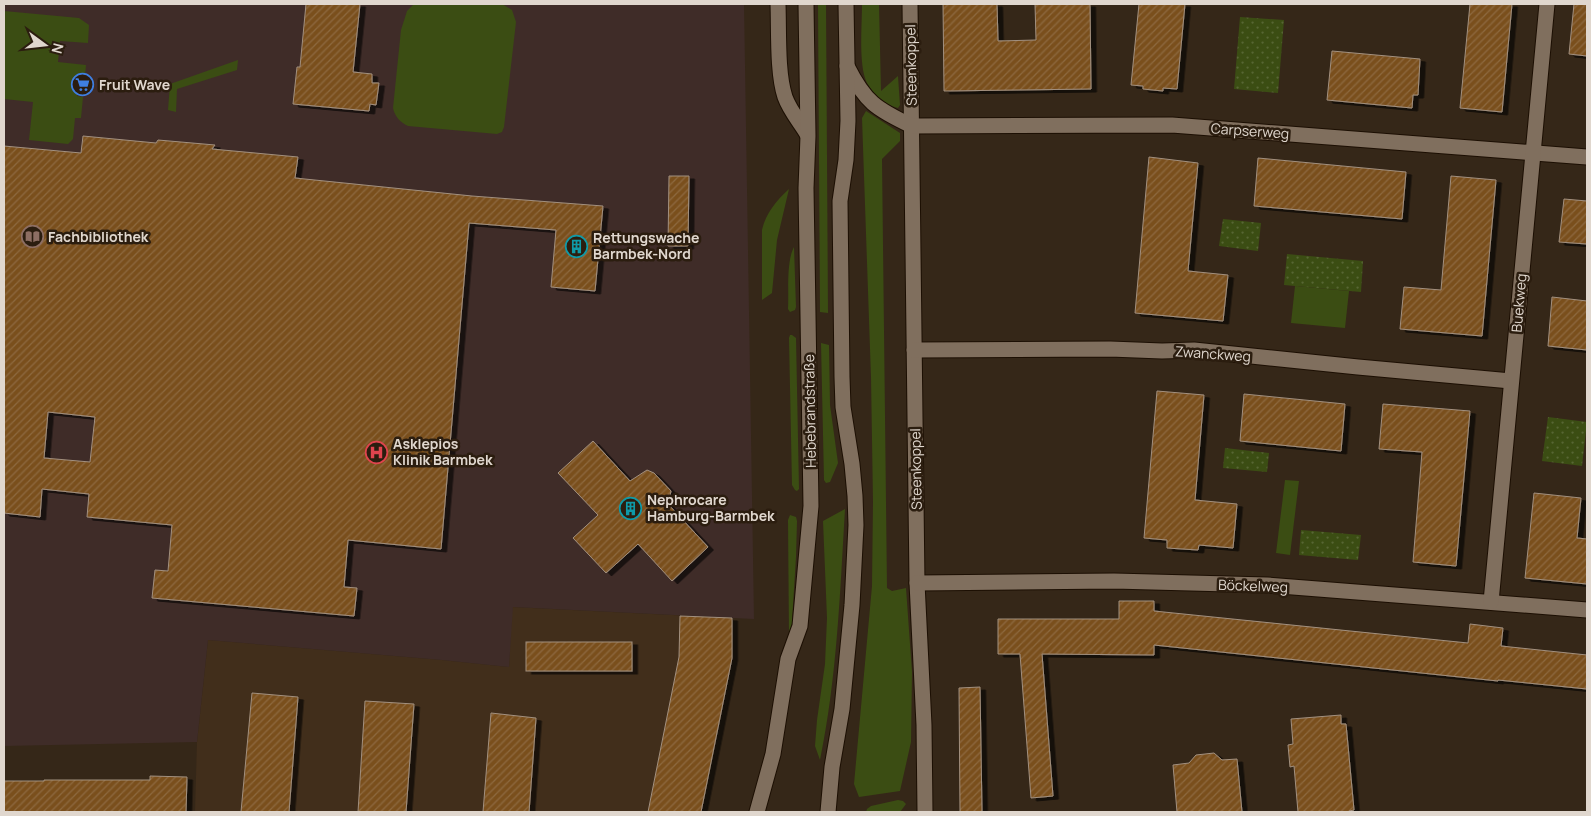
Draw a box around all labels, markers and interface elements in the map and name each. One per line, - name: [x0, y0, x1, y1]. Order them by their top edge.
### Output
- north arrow: [20, 20, 70, 70]
- street label: Steenkoppel: [900, 24, 921, 106]
- text: N: [48, 41, 69, 56]
- supermarket icon: Fruit Wave: [71, 73, 95, 97]
- place label: Fruit Wave: [99, 75, 170, 94]
- street label: Carpserweg: [1210, 118, 1290, 143]
- library icon: Fachbibliothek: [20, 225, 44, 249]
- place label: Fachbibliothek: [48, 227, 149, 246]
- place label: Rettungswache Barmbek-Nord: [593, 228, 700, 263]
- building icon: Rettungswache Barmbek-Nord: [565, 234, 589, 258]
- street label: Buekweg: [1506, 273, 1531, 333]
- street label: Zwanckweg: [1175, 341, 1251, 366]
- street label: Hebebrandstraße: [799, 354, 820, 468]
- street label: Steenkoppel: [905, 428, 926, 510]
- place label: Asklepios Klinik Barmbek: [393, 434, 493, 469]
- hospital icon: Asklepios Klinik Barmbek: [365, 440, 389, 464]
- place label: Nephrocare Hamburg-Barmbek: [647, 490, 775, 525]
- building icon: Nephrocare Hamburg-Barmbek: [619, 496, 643, 520]
- street label: Böckelweg: [1218, 575, 1288, 596]

